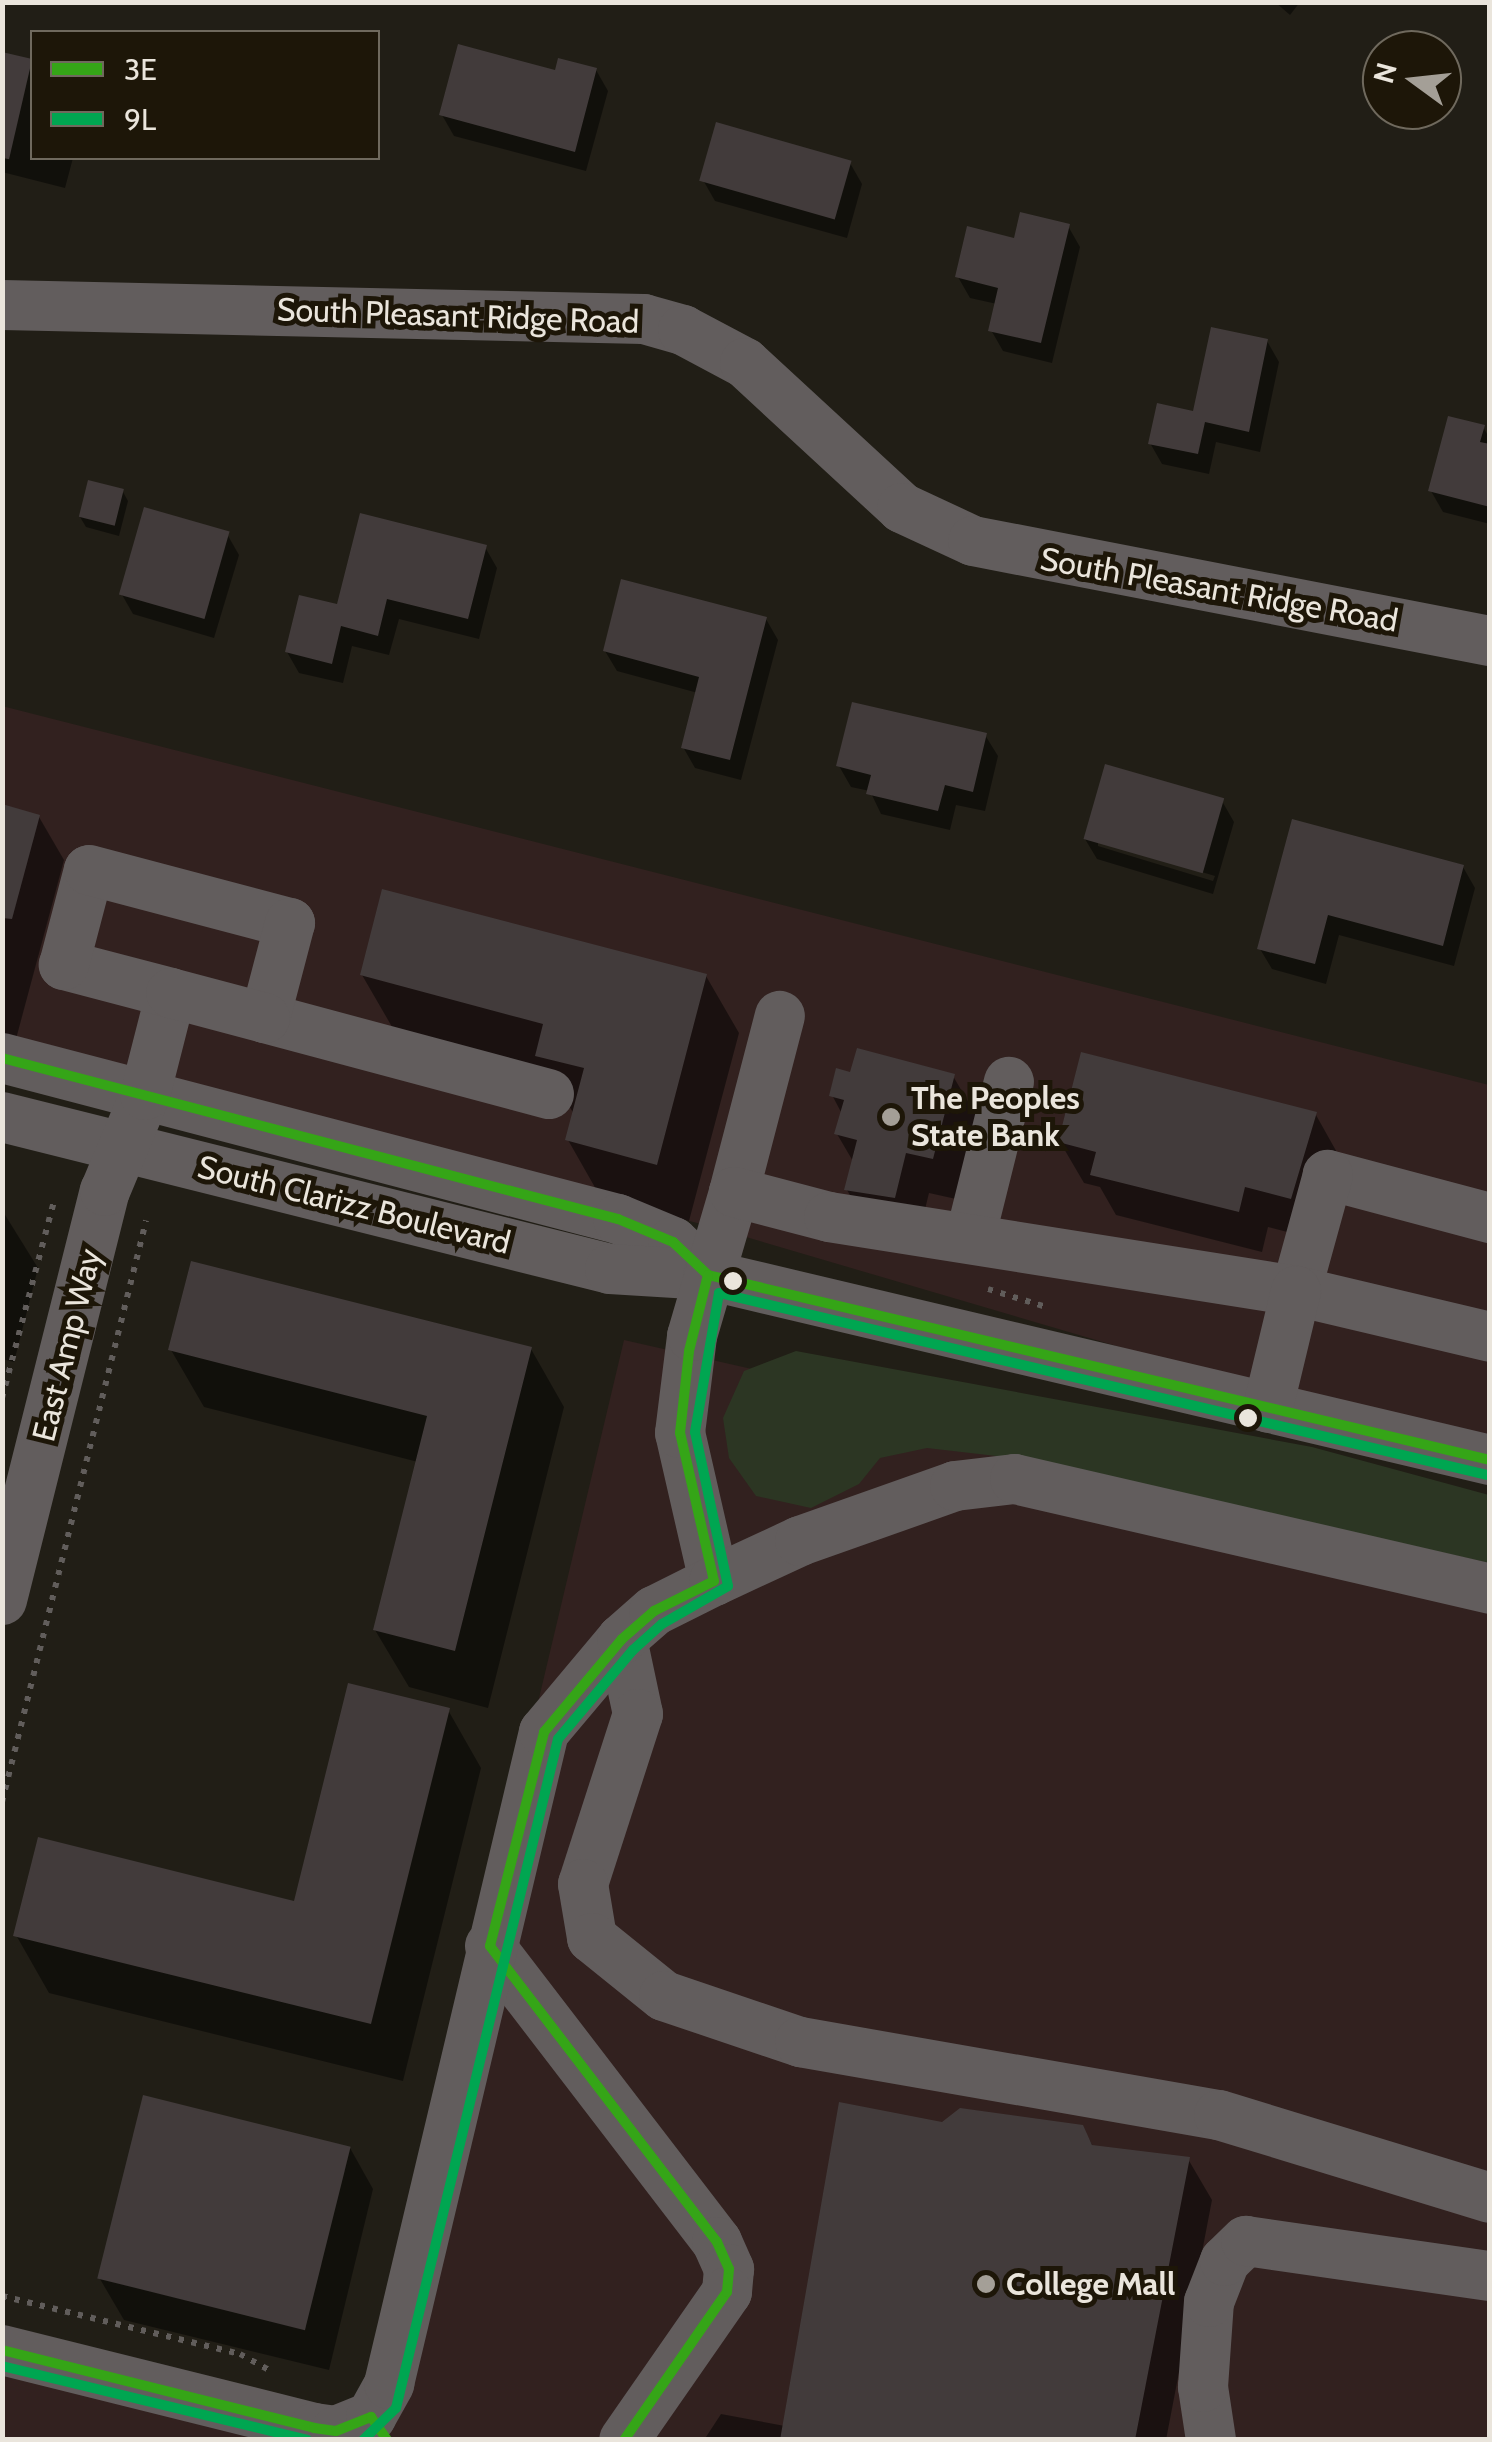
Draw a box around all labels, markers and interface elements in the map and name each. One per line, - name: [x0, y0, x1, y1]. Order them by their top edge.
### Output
- legend: [30, 30, 380, 160]
- north arrow: [1362, 30, 1462, 130]
- text: 3E: [124, 51, 157, 88]
- text: N: [1366, 59, 1404, 87]
- text: 9L: [124, 101, 156, 138]
- street label: South Pleasant Ridge Road: [276, 290, 640, 342]
- street label: South Pleasant Ridge Road: [1037, 540, 1401, 640]
- place label: The Peoples State Bank: [911, 1080, 1080, 1155]
- marker: The Peoples State Bank: [880, 1106, 902, 1128]
- street label: South Clarizz Boulevard: [194, 1148, 514, 1262]
- street label: East Amp Way: [25, 1245, 109, 1445]
- unlabelled marker: [723, 1271, 743, 1291]
- unlabelled marker: [1238, 1408, 1258, 1428]
- place label: College Mall: [1006, 2265, 1175, 2303]
- marker: College Mall: [975, 2273, 997, 2295]

